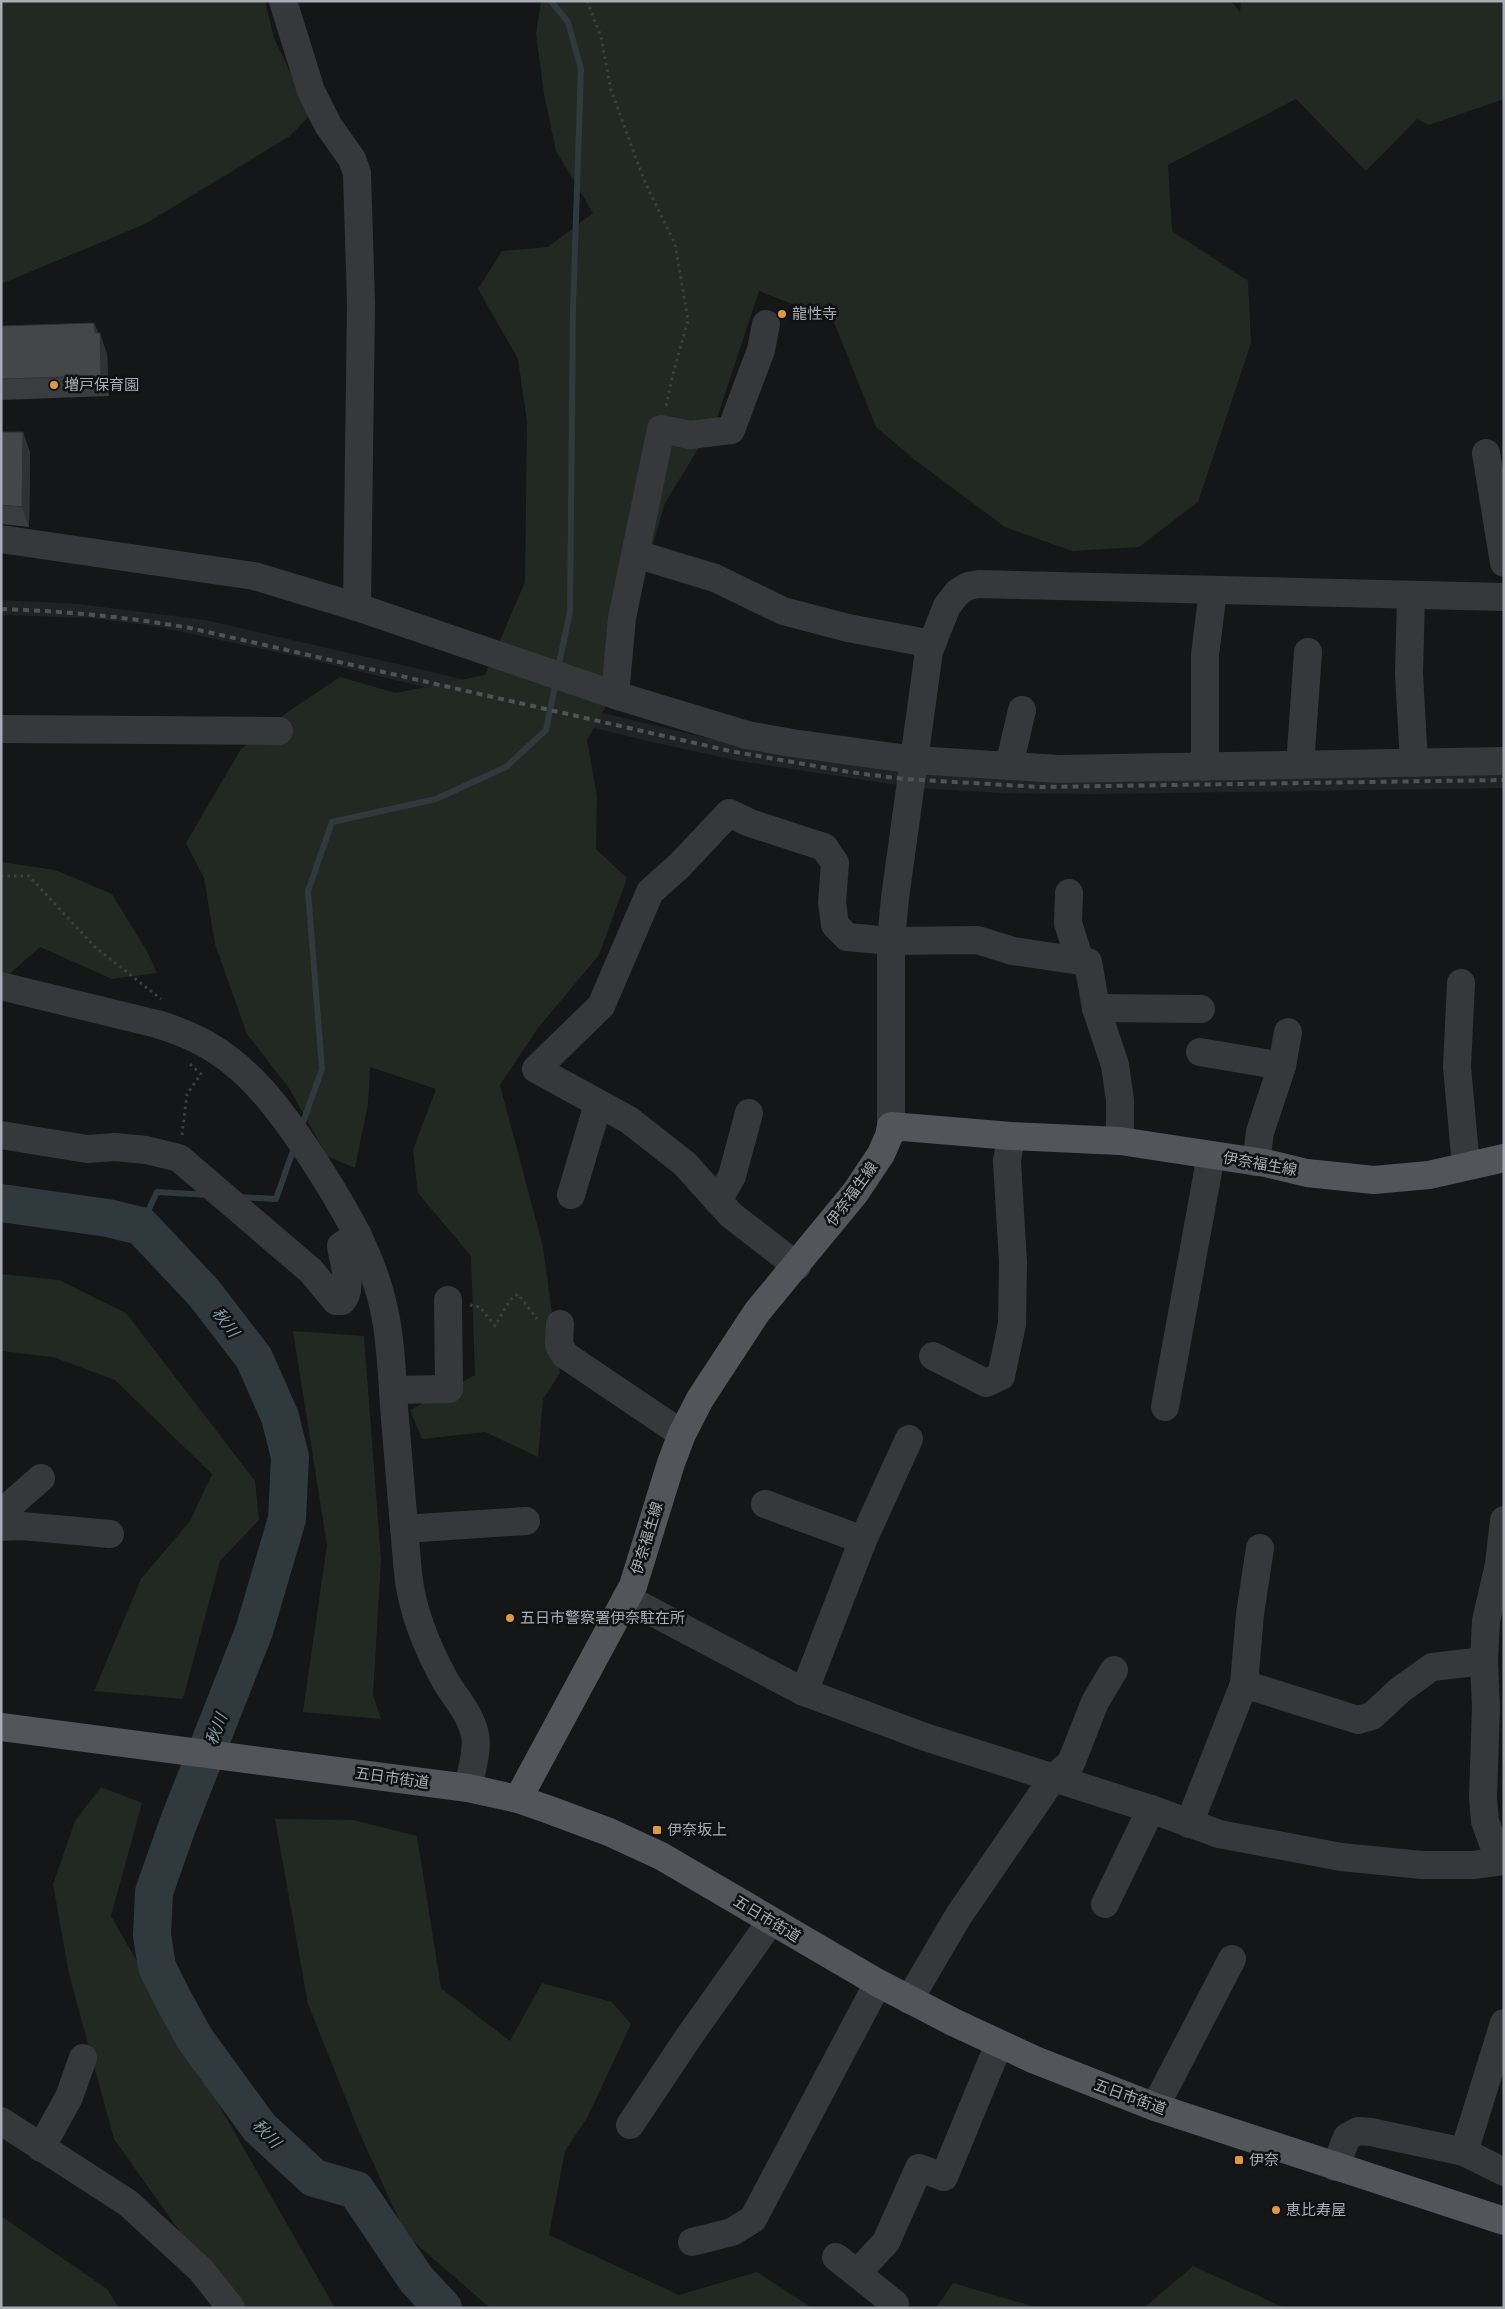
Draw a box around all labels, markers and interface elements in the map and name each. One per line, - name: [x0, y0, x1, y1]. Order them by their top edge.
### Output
- place label: 龍性寺: [792, 305, 837, 322]
- marker: 龍性寺: [776, 308, 788, 320]
- place label: 増戸保育園: [64, 376, 139, 393]
- marker: 増戸保育園: [48, 379, 60, 391]
- street label: 伊奈福生線: [1222, 1149, 1299, 1178]
- street label: 伊奈福生線: [823, 1158, 881, 1229]
- water label: 秋川: [209, 1304, 244, 1342]
- street label: 伊奈福生線: [627, 1499, 666, 1576]
- place label: 五日市警察署伊奈駐在所: [520, 1609, 685, 1626]
- marker: 五日市警察署伊奈駐在所: [504, 1612, 516, 1624]
- water label: 秋川: [202, 1709, 231, 1747]
- street label: 五日市街道: [354, 1764, 430, 1791]
- place label: 伊奈坂上: [667, 1821, 727, 1838]
- marker: 伊奈坂上: [651, 1824, 663, 1836]
- street label: 五日市街道: [731, 1892, 804, 1945]
- street label: 五日市街道: [1092, 2076, 1168, 2117]
- water label: 秋川: [249, 2115, 286, 2152]
- place label: 伊奈: [1249, 2151, 1279, 2168]
- marker: 伊奈: [1233, 2154, 1245, 2166]
- place label: 恵比寿屋: [1286, 2201, 1346, 2218]
- marker: 恵比寿屋: [1270, 2204, 1282, 2216]

